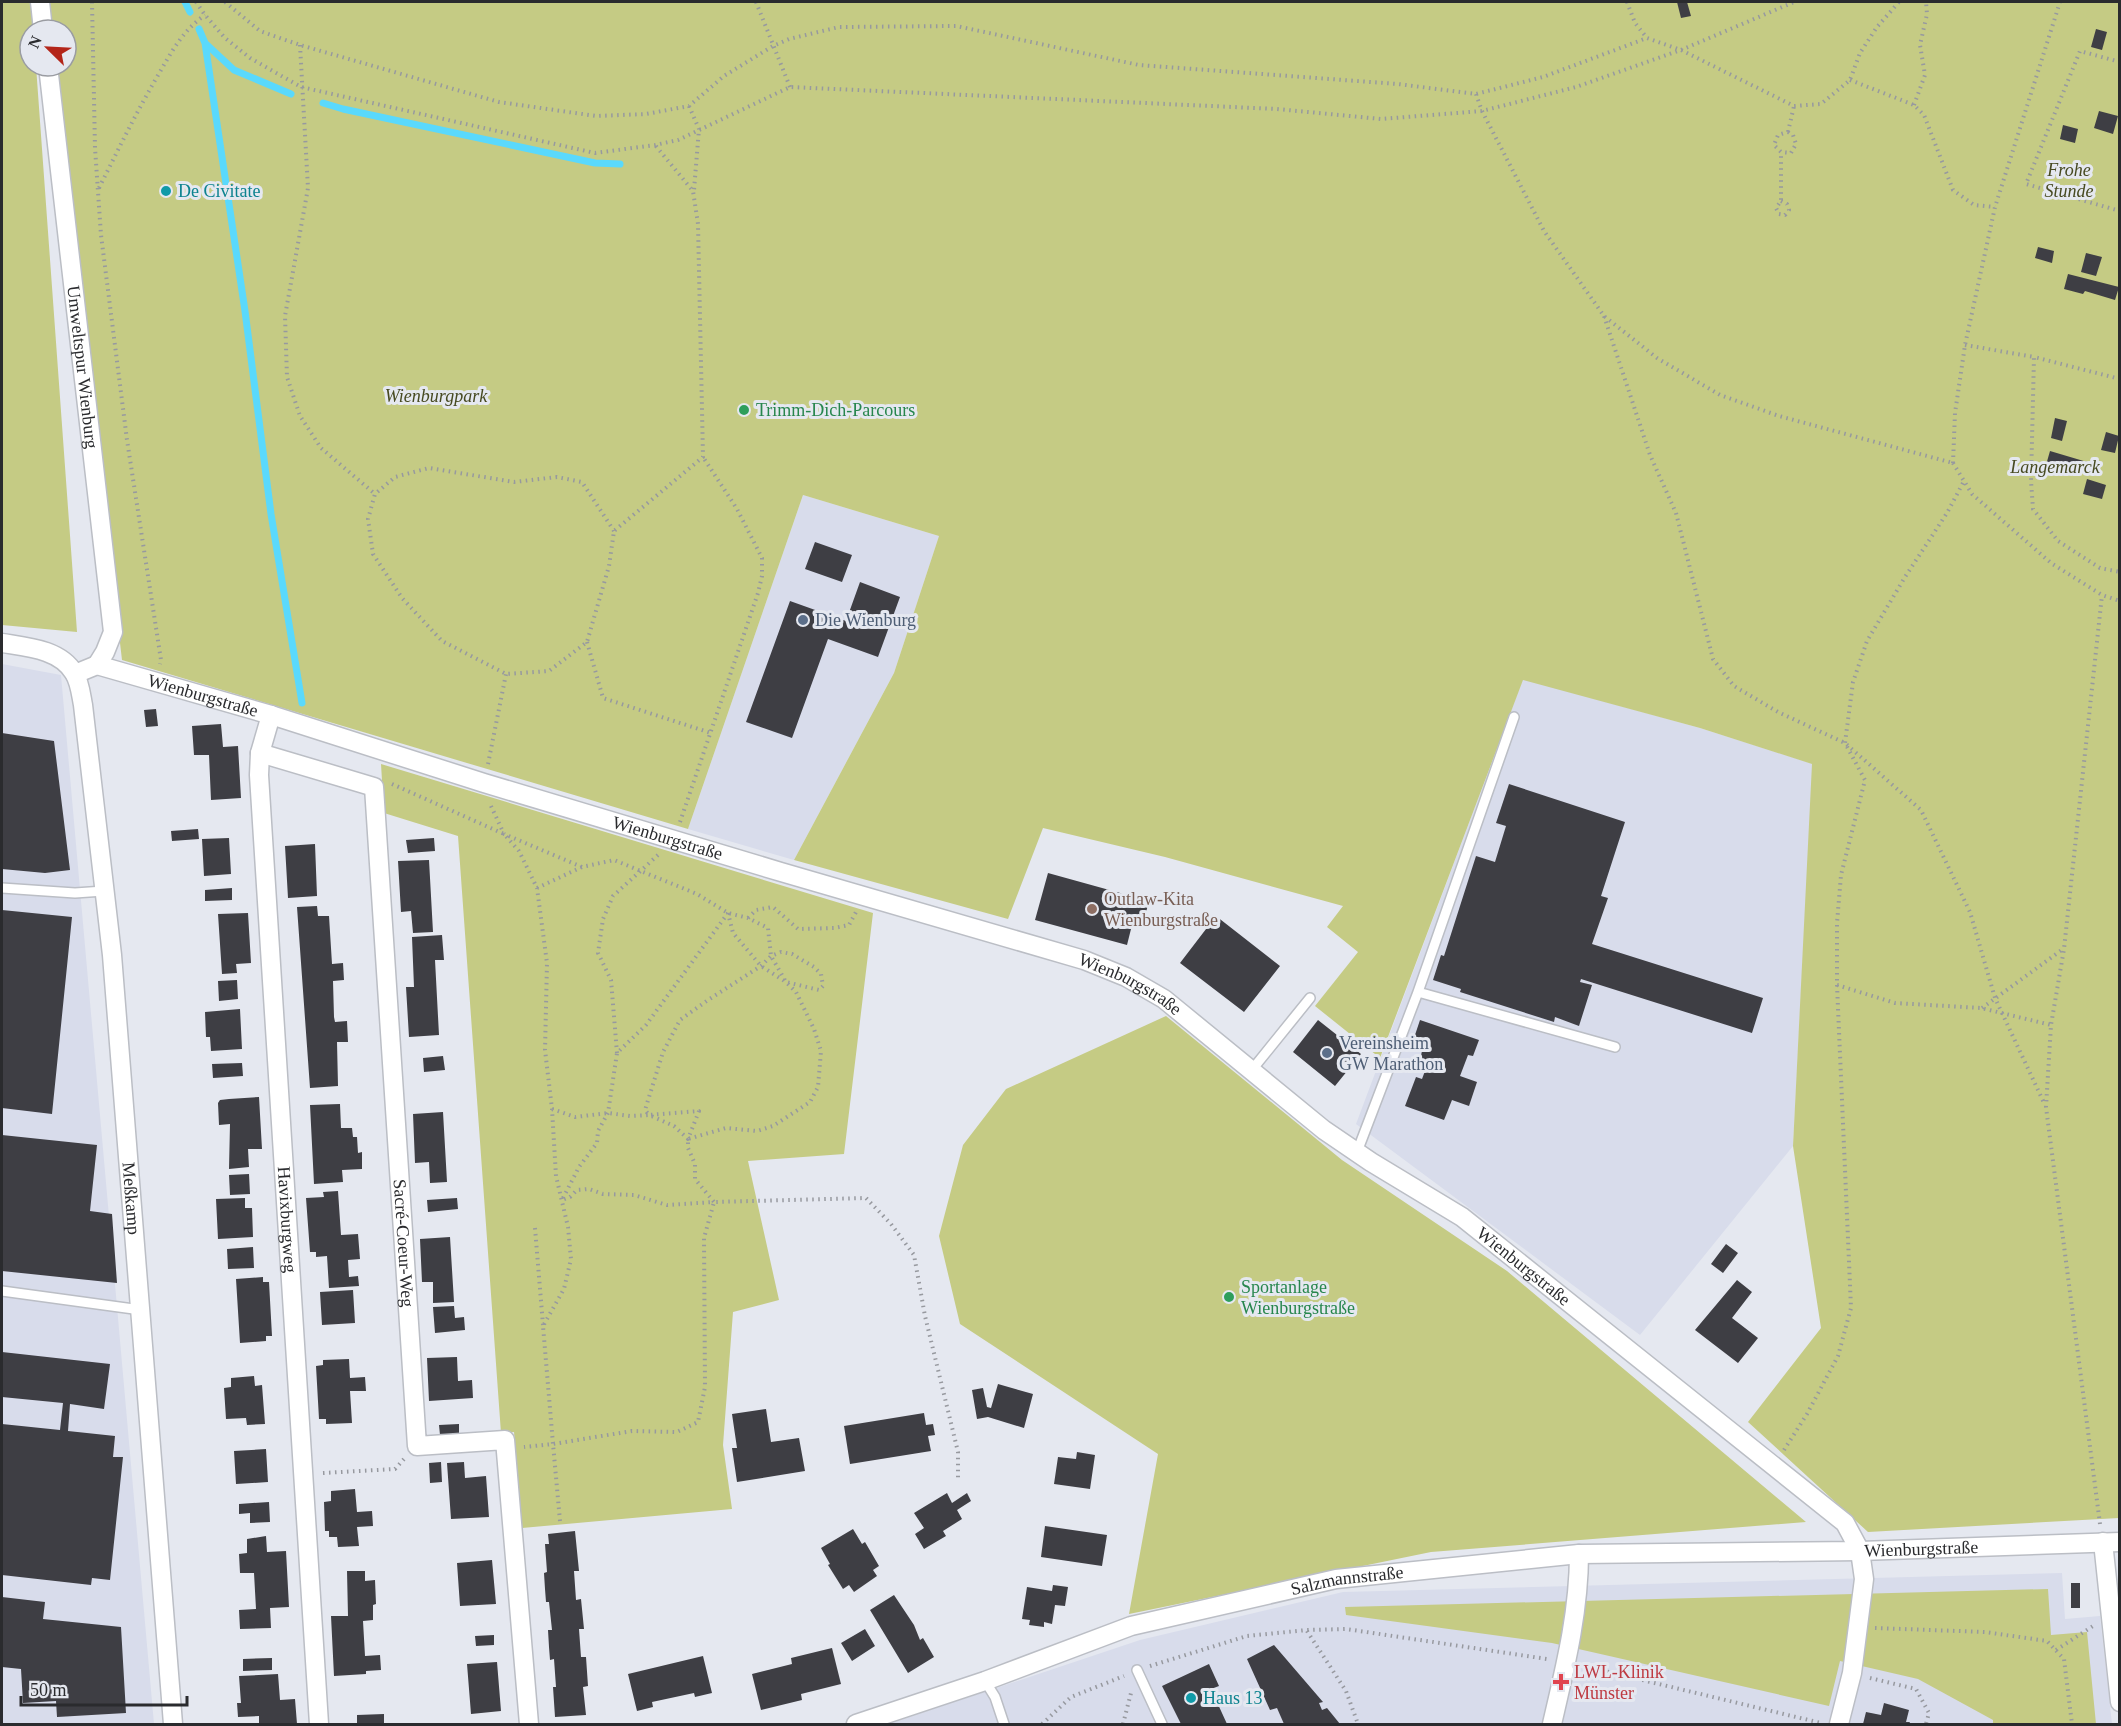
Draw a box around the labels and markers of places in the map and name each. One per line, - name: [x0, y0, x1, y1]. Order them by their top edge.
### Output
- place label: De Civitate: [178, 181, 260, 201]
- marker: De Civitate: [159, 184, 173, 198]
- place label: Trimm-Dich-Parcours: [756, 400, 915, 420]
- marker: Trimm-Dich-Parcours: [737, 403, 751, 417]
- place label: Die Wienburg: [815, 610, 916, 630]
- marker: Die Wienburg: [796, 613, 810, 627]
- place label: Outlaw-Kita Wienburgstraße: [1104, 889, 1218, 930]
- marker: Outlaw-Kita Wienburgstraße: [1085, 902, 1099, 916]
- place label: Vereinsheim GW Marathon: [1339, 1033, 1443, 1074]
- marker: Vereinsheim GW Marathon: [1320, 1046, 1334, 1060]
- place label: Sportanlage Wienburgstraße: [1241, 1277, 1355, 1318]
- marker: Sportanlage Wienburgstraße: [1222, 1290, 1236, 1304]
- place label: LWL-Klinik Münster: [1574, 1662, 1664, 1703]
- marker: LWL-Klinik Münster: [1552, 1673, 1570, 1691]
- place label: Haus 13: [1203, 1688, 1263, 1708]
- marker: Haus 13: [1184, 1691, 1198, 1705]

